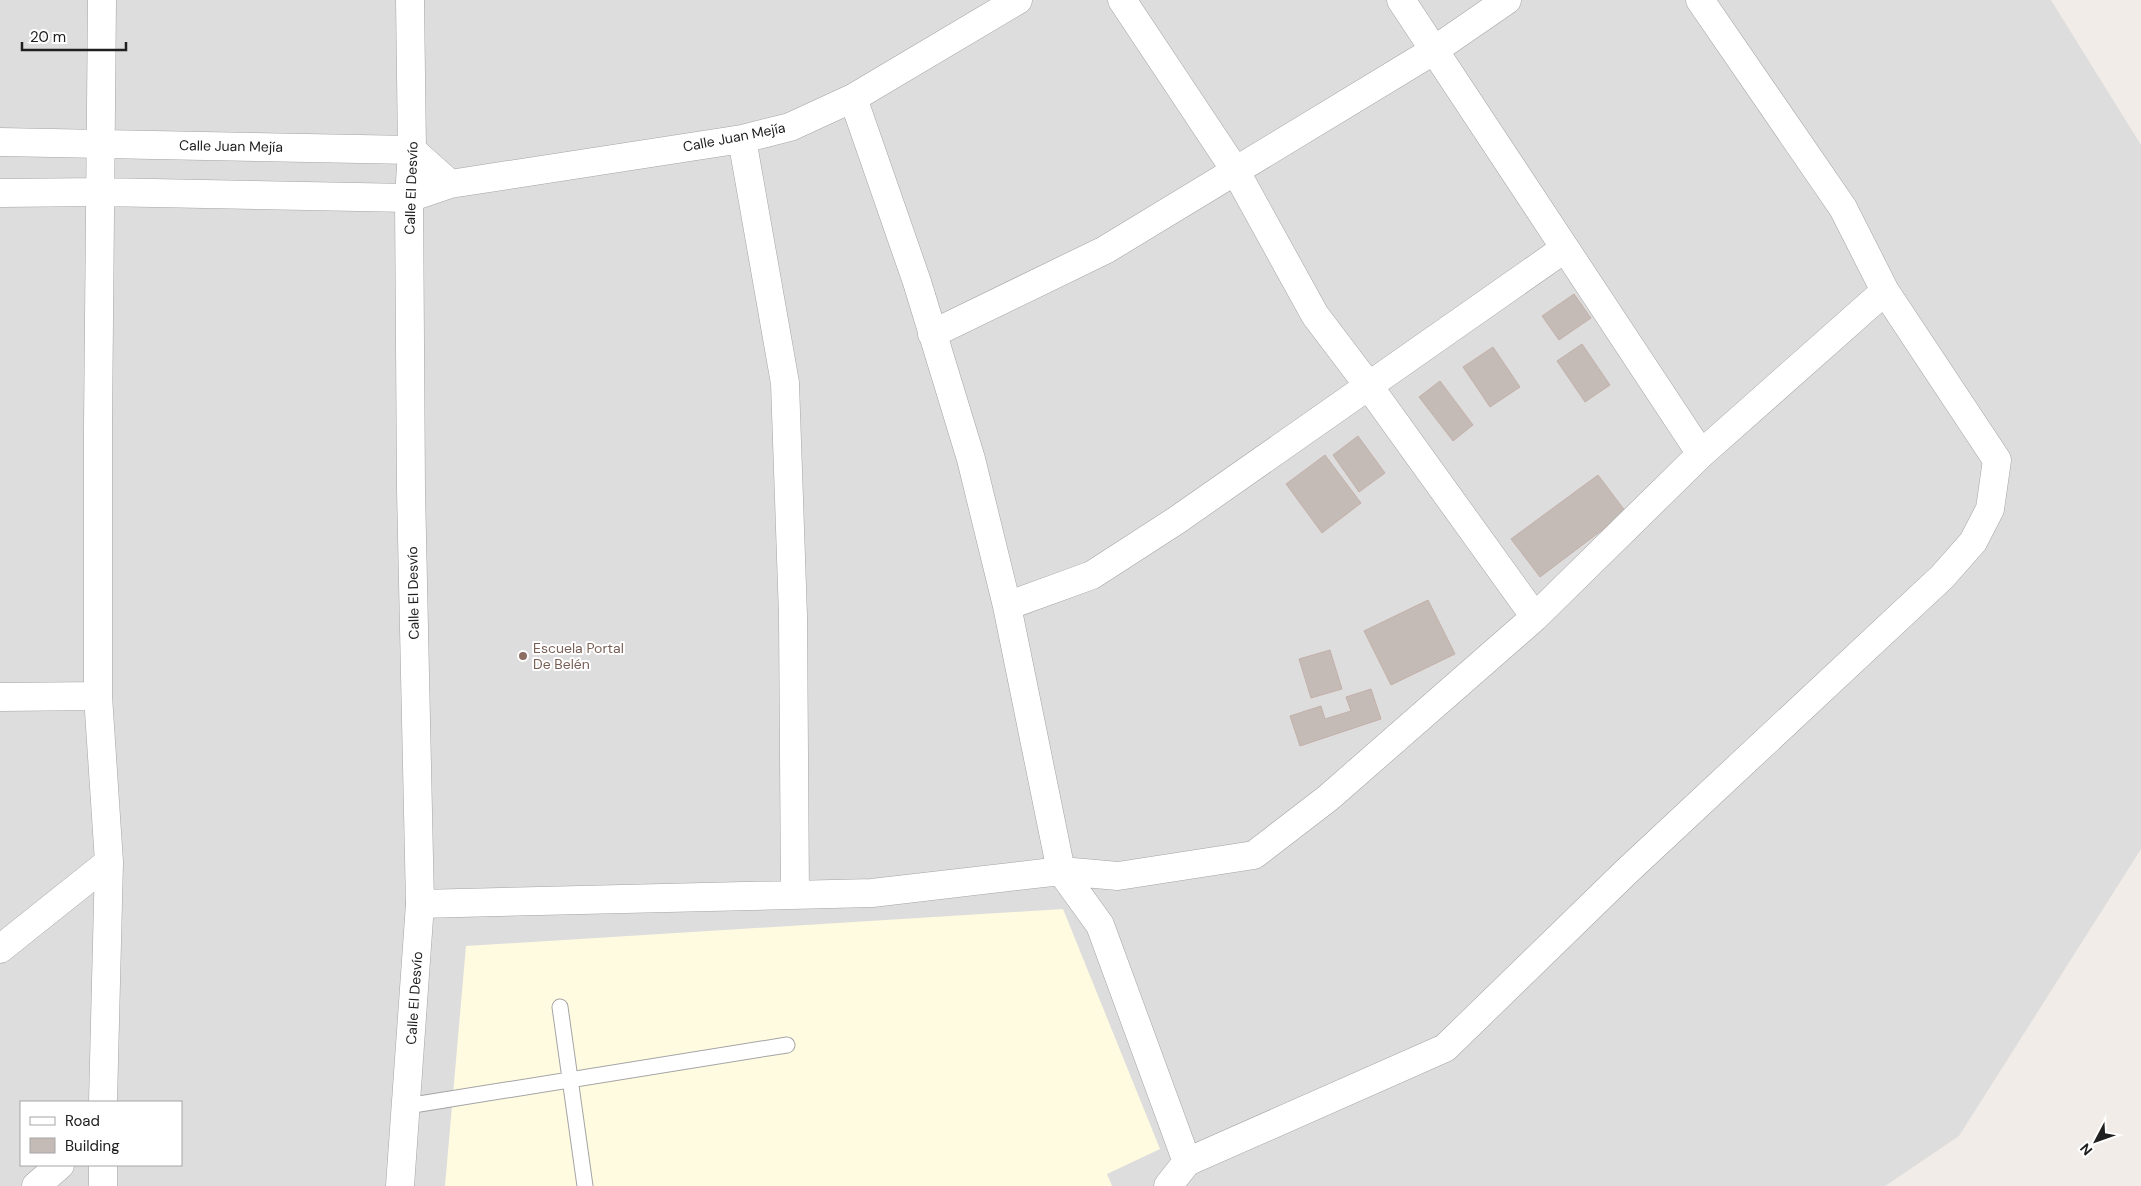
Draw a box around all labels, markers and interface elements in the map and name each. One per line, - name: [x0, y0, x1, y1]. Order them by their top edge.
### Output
- scale bar: [22, 20, 126, 52]
- text: 20 m: [30, 27, 66, 47]
- street label: Calle Juan Mejía: [681, 118, 787, 156]
- street label: Calle Juan Mejía: [179, 136, 283, 156]
- street label: Calle El Desvío: [400, 141, 422, 235]
- street label: Calle El Desvío: [403, 546, 423, 640]
- place label: Escuela Portal De Belén: [533, 639, 624, 673]
- marker: Escuela Portal De Belén: [517, 650, 529, 662]
- street label: Calle El Desvío: [402, 951, 426, 1045]
- legend: [20, 1101, 182, 1166]
- text: Road: [65, 1111, 100, 1131]
- north arrow: [2071, 1116, 2121, 1166]
- text: Building: [65, 1136, 120, 1156]
- text: N: [2076, 1140, 2096, 1159]

